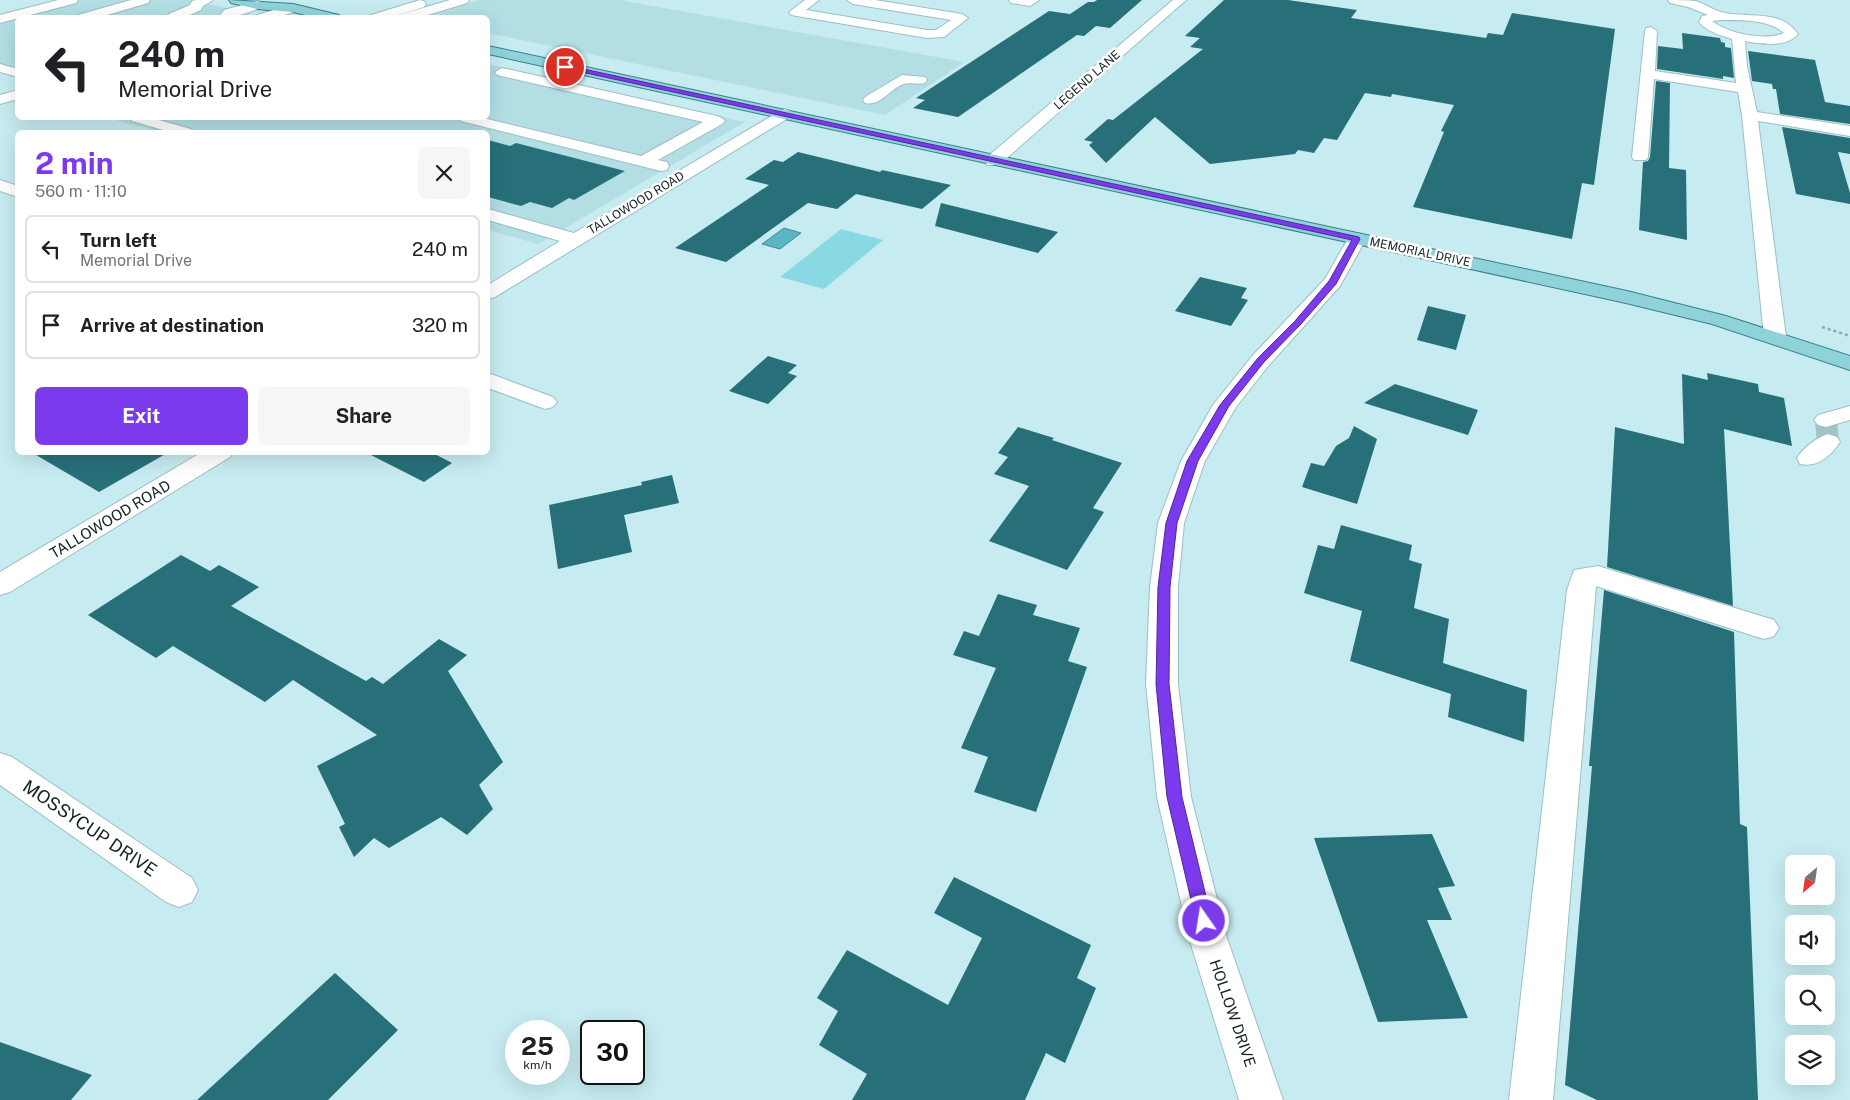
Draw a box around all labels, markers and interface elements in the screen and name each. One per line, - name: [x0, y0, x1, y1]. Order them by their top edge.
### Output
- text: 240 m: [118, 34, 225, 75]
- icon: left: [35, 35, 100, 100]
- pin: [544, 46, 586, 88]
- street label: LEGEND LANE: [1051, 47, 1123, 113]
- icon: arrive: [551, 53, 579, 81]
- text: Memorial Drive: [118, 76, 272, 102]
- text: 2 min: [35, 145, 114, 181]
- button: close: [418, 147, 470, 199]
- street label: TALLOWOOD ROAD: [585, 169, 687, 237]
- text: 560 m · 11:10: [35, 182, 127, 201]
- text: Turn left: [80, 229, 157, 251]
- street label: MEMORIAL DRIVE: [1368, 234, 1472, 270]
- icon: left: [37, 235, 65, 263]
- text: 240 m: [412, 238, 468, 260]
- text: Memorial Drive: [80, 251, 192, 270]
- icon: arrive: [37, 311, 65, 339]
- text: Arrive at destination: [80, 314, 264, 336]
- text: 320 m: [412, 314, 468, 336]
- button: Exit: [35, 387, 248, 445]
- button: Share: [258, 387, 470, 445]
- street label: TALLOWOOD ROAD: [47, 476, 173, 562]
- street label: MOSSYCUP DRIVE: [19, 775, 161, 881]
- north arrow: [1785, 855, 1835, 905]
- map controls: [1785, 855, 1835, 1085]
- position arrow: [1177, 894, 1229, 946]
- button: sound: [1785, 915, 1835, 965]
- street label: HOLLOW DRIVE: [1207, 957, 1259, 1069]
- button: search: [1785, 975, 1835, 1025]
- speed limit sign: 30: [580, 1020, 645, 1085]
- text: 25: [521, 1031, 554, 1061]
- button: layers: [1785, 1035, 1835, 1085]
- text: km/h: [523, 1058, 552, 1072]

